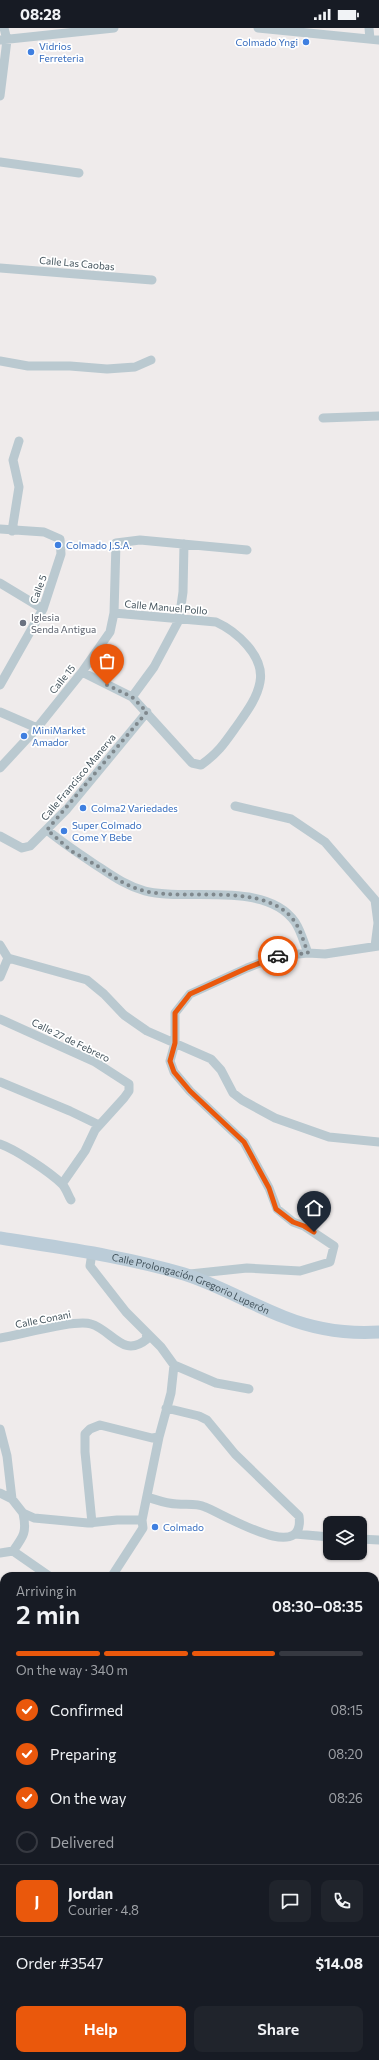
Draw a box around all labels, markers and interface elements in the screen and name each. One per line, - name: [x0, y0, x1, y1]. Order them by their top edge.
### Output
- text: 08:28: [20, 5, 61, 23]
- place label: Colmado Yngi: [235, 36, 298, 48]
- marker: Colmado Yngi: [301, 37, 311, 47]
- place label: Vidrios Ferreteria: [39, 40, 84, 64]
- marker: Vidrios Ferreteria: [26, 47, 36, 57]
- street label: Calle Las Caobas: [39, 254, 116, 272]
- place label: Colmado J.S.A.: [66, 539, 132, 551]
- marker: Colmado J.S.A.: [53, 540, 63, 550]
- street label: Calle 5: [27, 573, 49, 605]
- street label: Calle Manuel Pollo: [124, 597, 208, 617]
- place label: Iglesia Senda Antigua: [31, 611, 96, 635]
- marker: Iglesia Senda Antigua: [18, 618, 28, 628]
- pin: [90, 644, 124, 685]
- icon: bag: [96, 650, 118, 672]
- street label: Calle 15: [47, 662, 78, 696]
- place label: MiniMarket Amador: [32, 724, 86, 748]
- marker: MiniMarket Amador: [19, 731, 29, 741]
- street label: Calle Francisco Manerva: [38, 731, 118, 823]
- place label: Colma2 Variedades: [91, 802, 178, 814]
- marker: Colma2 Variedades: [78, 803, 88, 813]
- place label: Super Colmado Come Y Bebe: [72, 819, 142, 843]
- marker: Super Colmado Come Y Bebe: [59, 826, 69, 836]
- courier: [258, 936, 298, 976]
- icon: car: [267, 945, 289, 967]
- street label: Calle 27 de Febrero: [30, 1016, 112, 1064]
- pin: [297, 1191, 331, 1232]
- icon: home: [303, 1197, 325, 1219]
- street label: Calle Prolongación Gregorio Luperón: [111, 1251, 271, 1316]
- street label: Calle Conani: [14, 1308, 72, 1330]
- map controls: [323, 1516, 367, 1560]
- button: layers: [323, 1516, 367, 1560]
- place label: Colmado: [163, 1521, 204, 1533]
- marker: Colmado: [150, 1522, 160, 1532]
- text: Arriving in: [16, 1583, 76, 1599]
- text: 08:30–08:35: [272, 1597, 363, 1615]
- text: 2 min: [16, 1598, 80, 1629]
- text: On the way · 340 m: [16, 1662, 128, 1678]
- icon: check: [16, 1699, 38, 1721]
- text: Confirmed: [50, 1701, 123, 1719]
- text: 08:15: [331, 1702, 363, 1718]
- icon: check: [16, 1743, 38, 1765]
- text: Preparing: [50, 1745, 116, 1763]
- text: 08:20: [328, 1746, 363, 1762]
- icon: check: [16, 1787, 38, 1809]
- text: On the way: [50, 1789, 127, 1807]
- text: 08:26: [328, 1790, 363, 1806]
- text: Delivered: [50, 1833, 114, 1851]
- button: chat: [269, 1880, 311, 1922]
- button: phone: [321, 1880, 363, 1922]
- text: Jordan: [68, 1884, 113, 1902]
- text: J: [35, 1892, 39, 1910]
- text: Courier · 4.8: [68, 1902, 139, 1918]
- text: Order #3547: [16, 1954, 103, 1972]
- text: $14.08: [315, 1954, 363, 1972]
- button: Help: [16, 2006, 186, 2052]
- button: Share: [194, 2006, 363, 2052]

